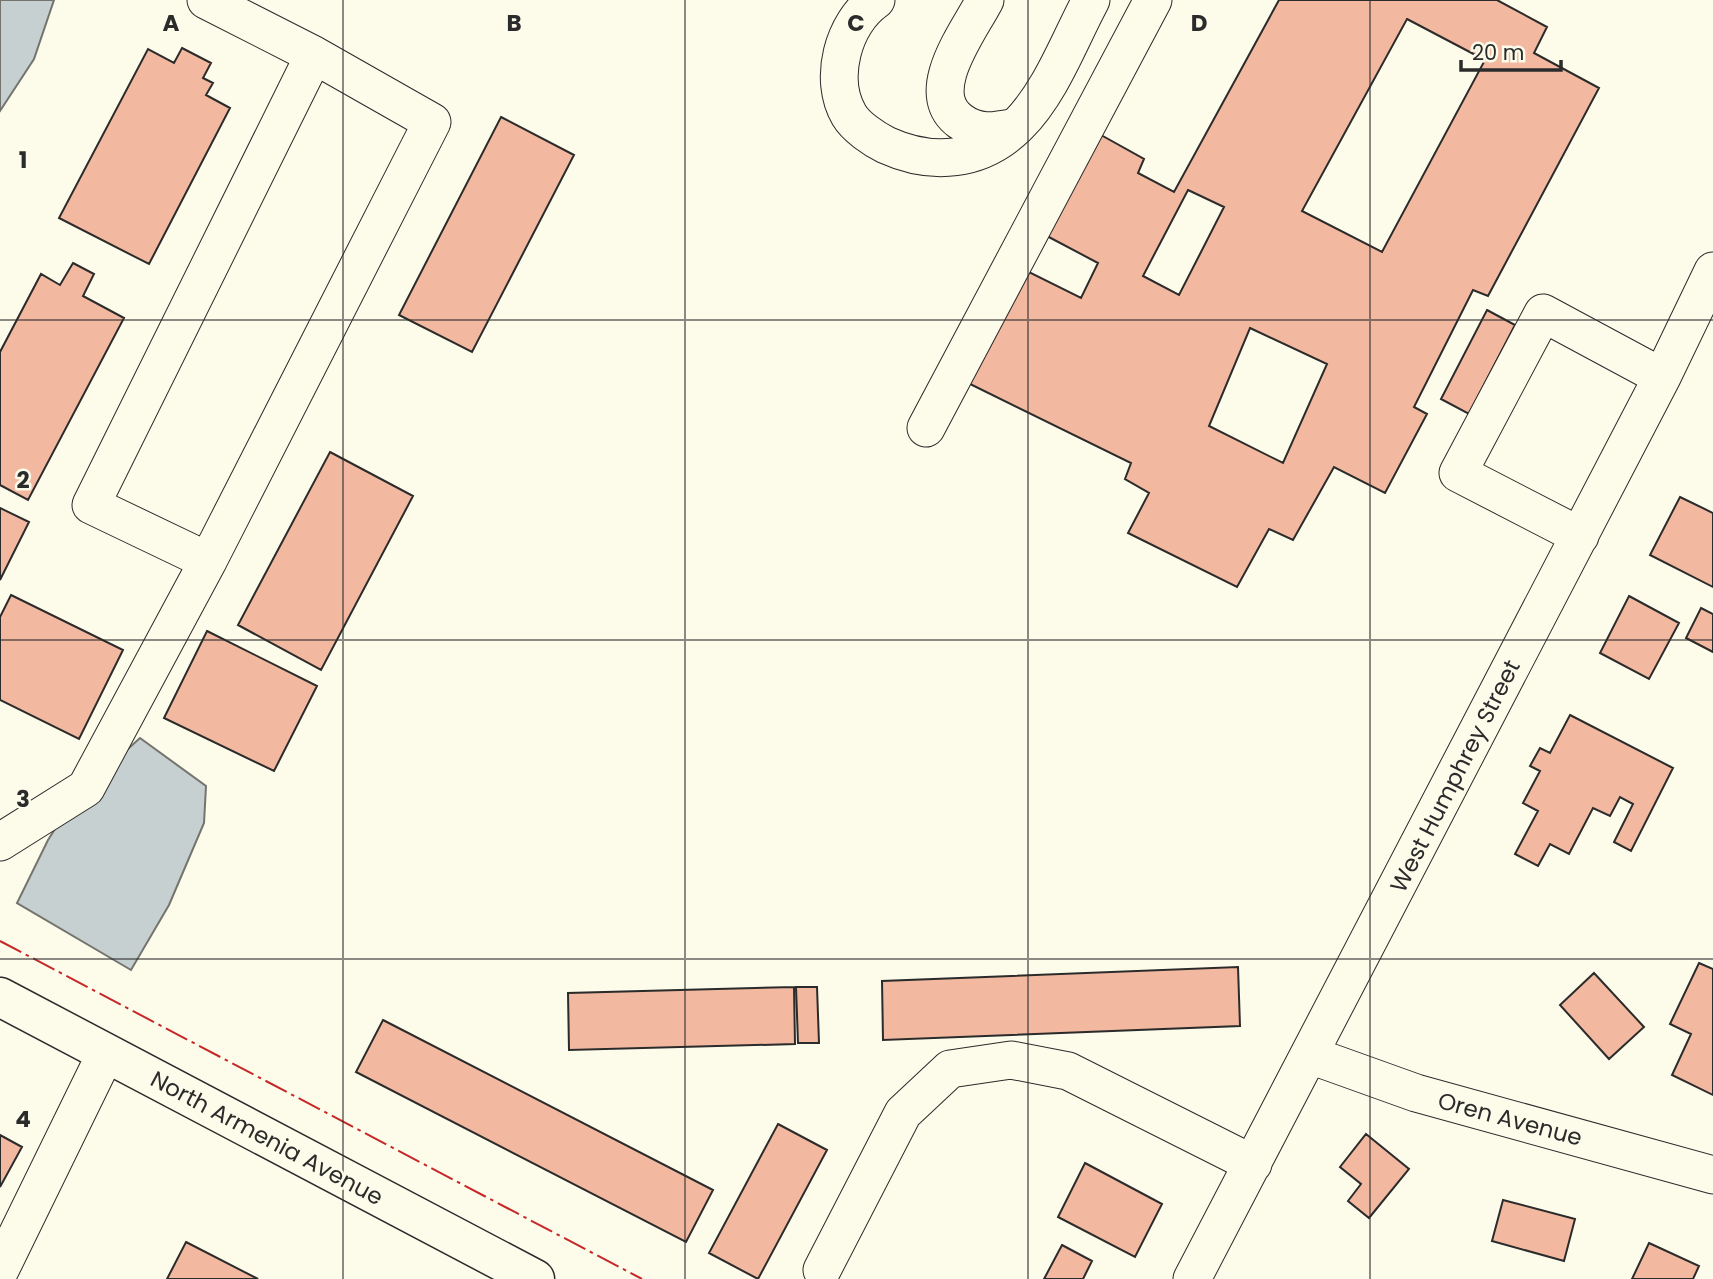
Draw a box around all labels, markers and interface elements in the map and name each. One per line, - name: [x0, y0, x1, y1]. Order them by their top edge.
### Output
- text: A: [163, 7, 180, 39]
- text: B: [506, 7, 522, 39]
- text: C: [847, 7, 865, 39]
- text: D: [1191, 7, 1207, 39]
- scale bar: [1461, 28, 1561, 72]
- text: 20 m: [1472, 38, 1525, 67]
- text: 1: [19, 144, 27, 176]
- text: 2: [16, 464, 30, 496]
- street label: West Humphrey Street: [1382, 654, 1528, 898]
- text: 3: [16, 783, 30, 815]
- street label: North Armenia Avenue: [145, 1063, 389, 1213]
- street label: Oren Avenue: [1434, 1084, 1586, 1154]
- text: 4: [15, 1103, 31, 1135]

